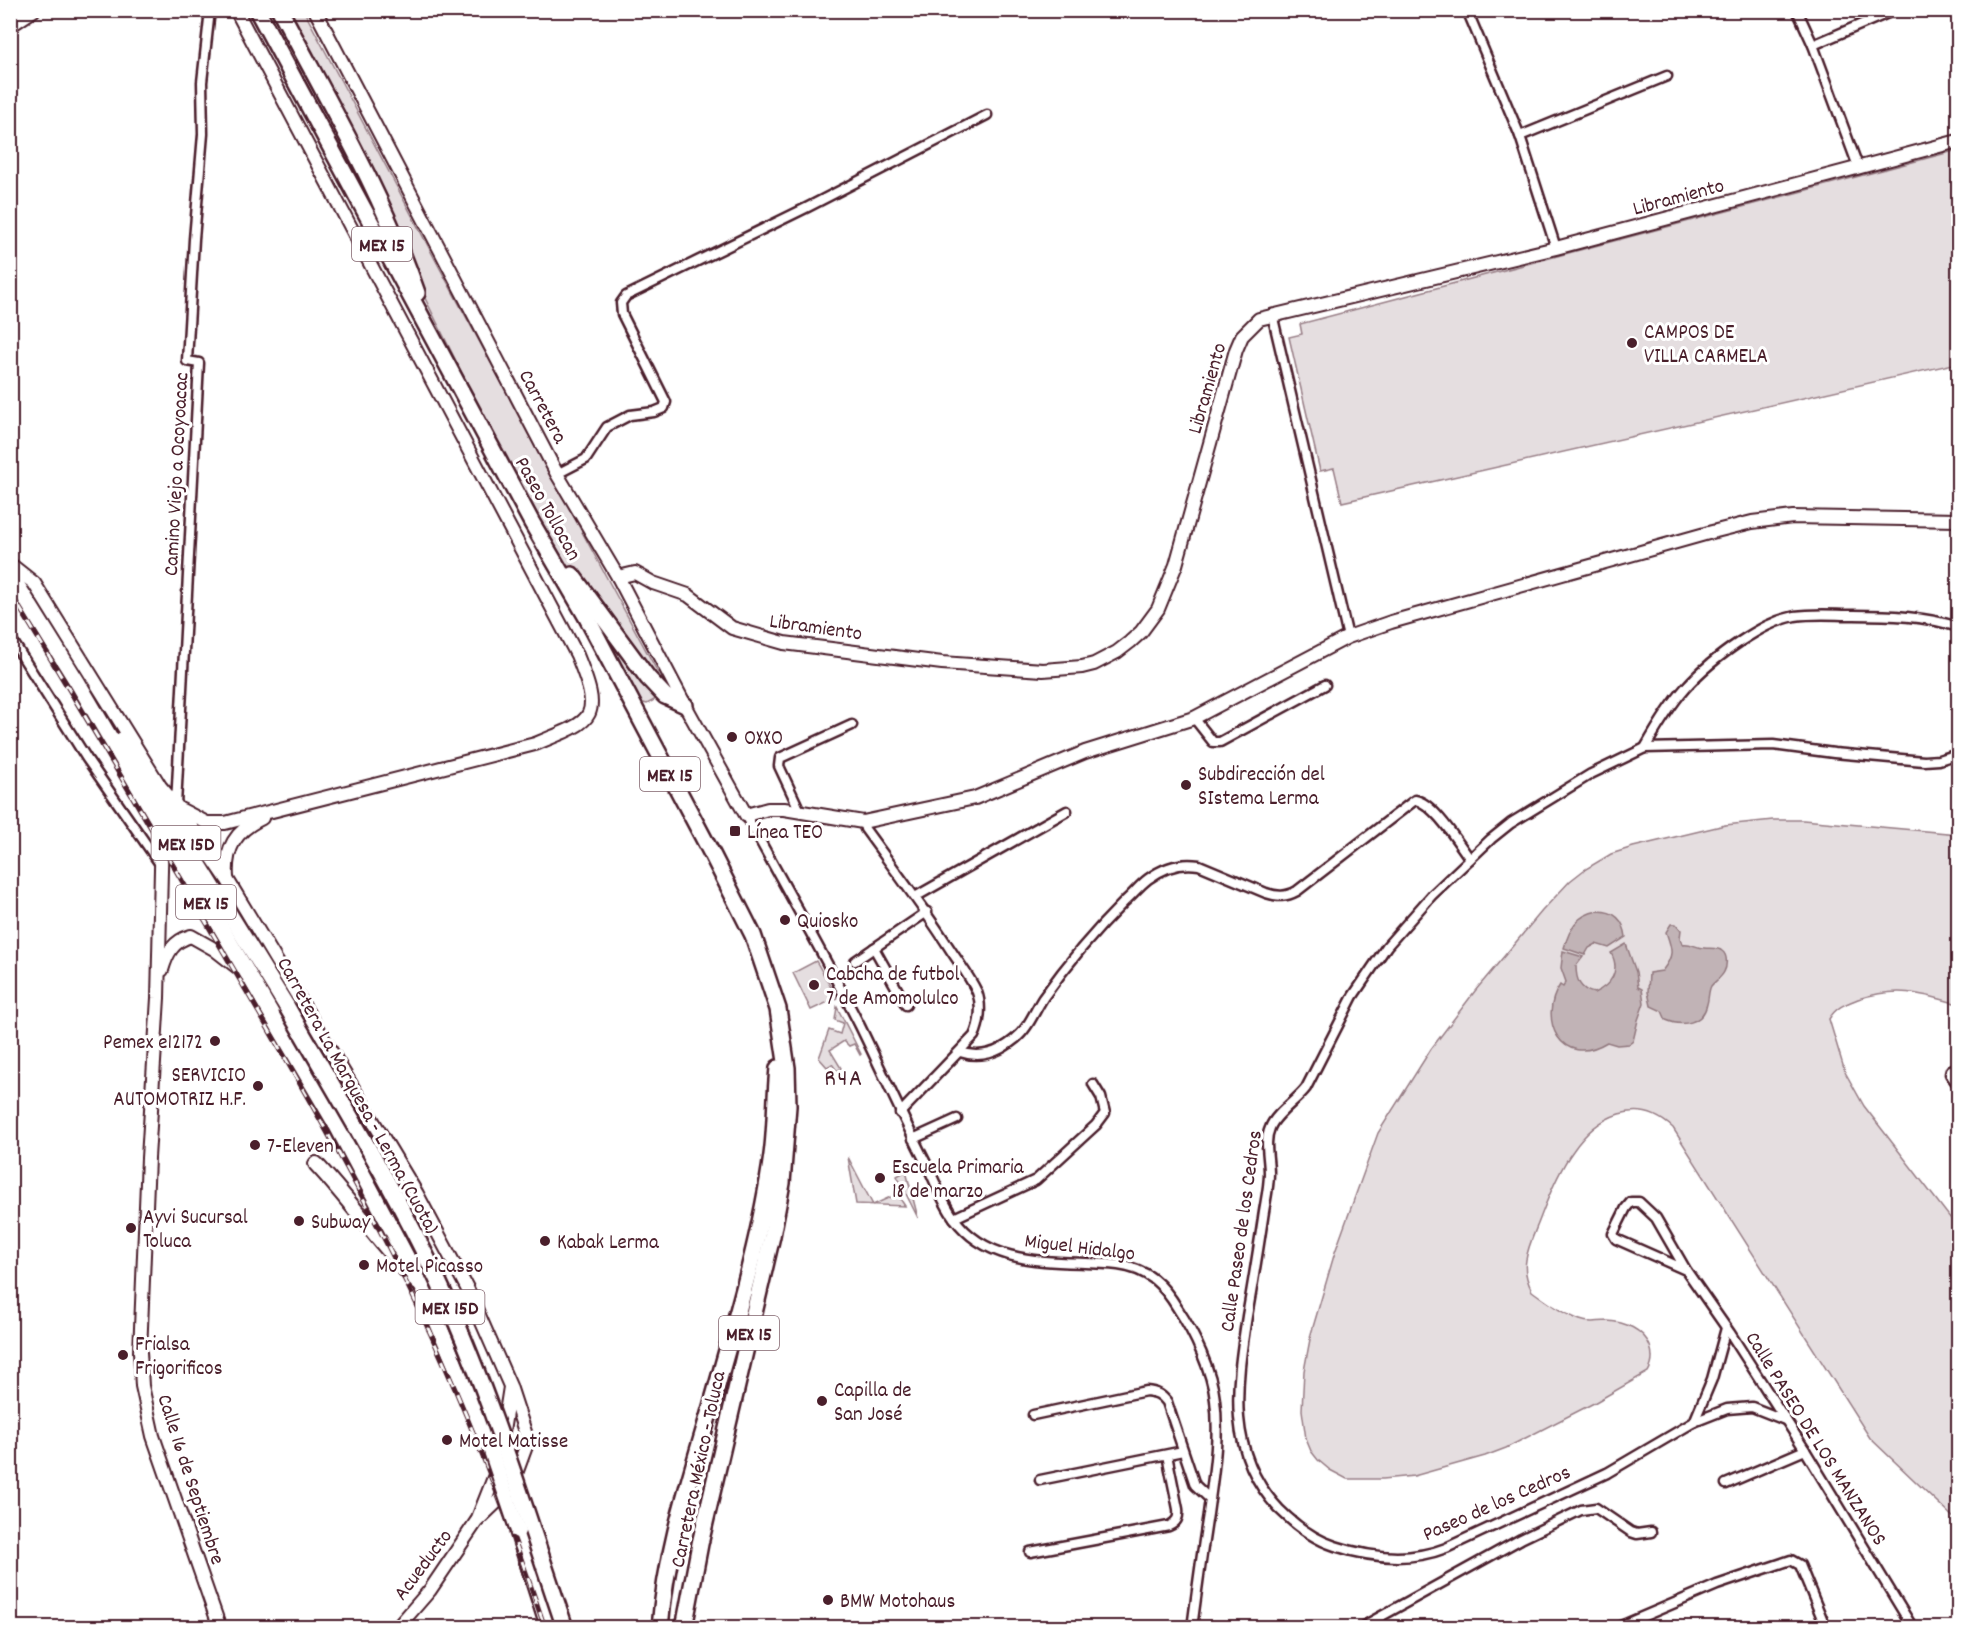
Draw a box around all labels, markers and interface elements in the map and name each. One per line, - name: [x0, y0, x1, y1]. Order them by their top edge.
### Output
- street label: Libramiento: [1630, 172, 1728, 225]
- road number: MEX 15: [352, 227, 412, 261]
- place label: CAMPOS DE VILLA CARMELA: [1644, 319, 1768, 373]
- marker: CAMPOS DE VILLA CARMELA: [1625, 336, 1639, 350]
- street label: Libramiento: [1182, 340, 1236, 438]
- street label: Carretera: [509, 365, 574, 451]
- street label: Camino Viejo a Ocoyoacac: [158, 371, 198, 577]
- street label: Paseo Tollocan: [505, 452, 587, 567]
- street label: Libramiento: [767, 608, 864, 650]
- place label: OXXO: [744, 725, 783, 755]
- marker: OXXO: [725, 730, 739, 744]
- road number: MEX 15: [640, 757, 700, 791]
- place label: Subdirección del SIstema Lerma: [1198, 761, 1325, 815]
- marker: Subdirección del SIstema Lerma: [1179, 778, 1193, 792]
- place label: Línea TEO: [747, 819, 823, 849]
- marker: Línea TEO: [728, 824, 742, 838]
- road number: MEX 15D: [152, 826, 220, 860]
- road number: MEX 15: [176, 885, 236, 919]
- place label: Quiosko: [797, 908, 858, 938]
- marker: Quiosko: [778, 913, 792, 927]
- street label: Carretera La Marquesa - Lerma (Cuota): [268, 953, 445, 1240]
- place label: Cabcha de futbol 7 de Amomolulco: [826, 961, 960, 1015]
- marker: Cabcha de futbol 7 de Amomolulco: [807, 978, 821, 992]
- place label: Pemex e12172: [103, 1029, 203, 1059]
- marker: Pemex e12172: [208, 1034, 222, 1048]
- place label: SERVICIO AUTOMOTRIZ H.F.: [113, 1062, 246, 1116]
- district label: R4A: [824, 1063, 864, 1097]
- marker: SERVICIO AUTOMOTRIZ H.F.: [251, 1079, 265, 1093]
- street label: Calle Paseo de los Cedros: [1214, 1129, 1272, 1334]
- place label: 7-Eleven: [267, 1133, 334, 1163]
- marker: 7-Eleven: [248, 1138, 262, 1152]
- place label: Escuela Primaria 18 de marzo: [892, 1154, 1025, 1208]
- marker: Escuela Primaria 18 de marzo: [873, 1171, 887, 1185]
- place label: Ayvi Sucursal Toluca: [143, 1204, 248, 1258]
- place label: Subway: [311, 1209, 371, 1239]
- marker: Subway: [292, 1214, 306, 1228]
- marker: Ayvi Sucursal Toluca: [124, 1221, 138, 1235]
- street label: Miguel Hidalgo: [1023, 1227, 1137, 1271]
- place label: Kabak Lerma: [557, 1229, 660, 1259]
- marker: Kabak Lerma: [538, 1234, 552, 1248]
- place label: Motel Picasso: [376, 1253, 483, 1283]
- marker: Motel Picasso: [357, 1258, 371, 1272]
- road number: MEX 15D: [416, 1290, 484, 1324]
- road number: MEX 15: [719, 1316, 779, 1350]
- street label: Calle PASEO DE LOS MANZANOS: [1736, 1327, 1893, 1552]
- place label: Frialsa Frigorificos: [135, 1331, 223, 1385]
- marker: Frialsa Frigorificos: [116, 1348, 130, 1362]
- street label: Carretera México - Toluca: [664, 1367, 736, 1571]
- place label: Capilla de San José: [834, 1377, 912, 1431]
- street label: Calle 16 de Septiembre: [147, 1391, 231, 1569]
- marker: Capilla de San José: [815, 1394, 829, 1408]
- place label: Motel Matisse: [459, 1428, 568, 1458]
- marker: Motel Matisse: [440, 1433, 454, 1447]
- street label: Paseo de los Cedros: [1419, 1459, 1576, 1551]
- street label: Acueducto: [388, 1524, 461, 1608]
- place label: BMW Motohaus: [840, 1588, 955, 1618]
- marker: BMW Motohaus: [821, 1593, 835, 1607]

